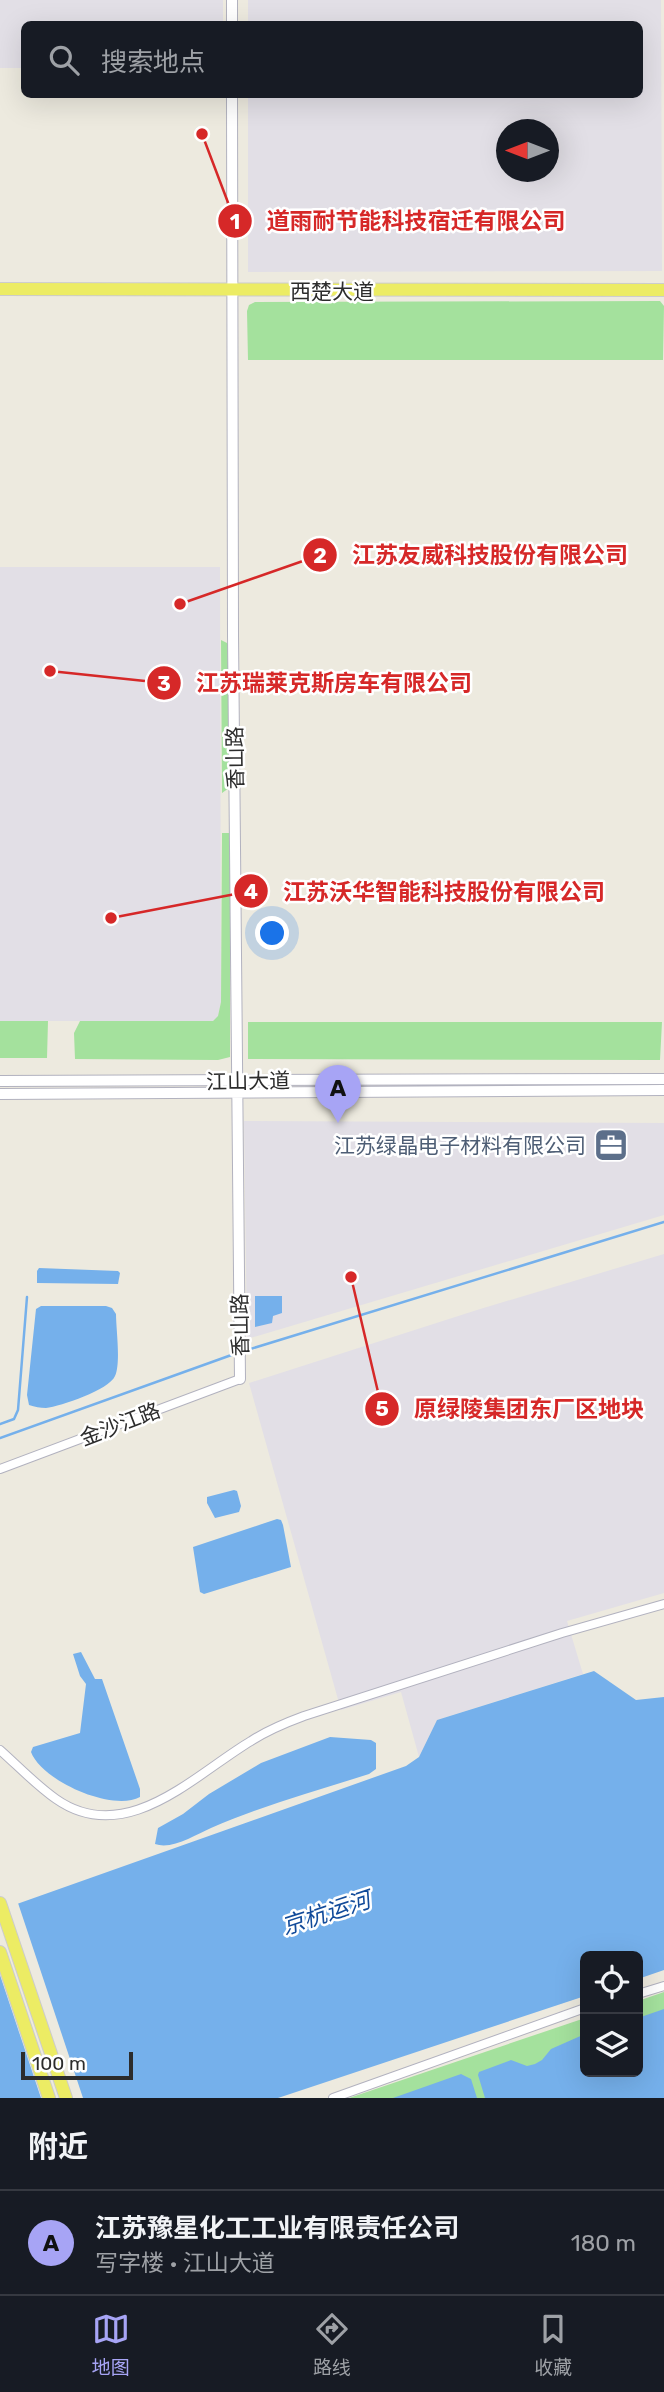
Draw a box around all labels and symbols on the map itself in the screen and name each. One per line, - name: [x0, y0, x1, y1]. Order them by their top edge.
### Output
- north arrow: [496, 119, 559, 182]
- callout: 道雨耐节能科技宿迁有限公司: [218, 199, 580, 243]
- text: 道雨耐节能科技宿迁有限公司: [267, 207, 566, 235]
- text: 1: [230, 209, 240, 234]
- street label: 西楚大道: [290, 279, 374, 304]
- callout: 江苏友威科技股份有限公司: [303, 533, 642, 577]
- text: 江苏友威科技股份有限公司: [352, 541, 628, 569]
- text: 2: [313, 543, 327, 568]
- callout: 江苏瑞莱克斯房车有限公司: [147, 661, 486, 705]
- text: 江苏瑞莱克斯房车有限公司: [196, 669, 472, 697]
- text: 3: [157, 671, 171, 696]
- street label: 香山路: [222, 726, 248, 790]
- callout: 江苏沃华智能科技股份有限公司: [234, 869, 619, 913]
- text: 江苏沃华智能科技股份有限公司: [283, 878, 605, 906]
- text: 4: [244, 879, 258, 904]
- your location: [255, 916, 289, 950]
- pin: A: [315, 1065, 361, 1123]
- street label: 江山大道: [206, 1068, 290, 1094]
- office icon: 江苏绿晶电子材料有限公司: [592, 1126, 630, 1164]
- place label: 江苏绿晶电子材料有限公司: [334, 1133, 586, 1158]
- street label: 香山路: [227, 1293, 253, 1357]
- callout: 原绿陵集团东厂区地块: [365, 1387, 658, 1431]
- text: 原绿陵集团东厂区地块: [414, 1395, 644, 1423]
- text: 5: [375, 1396, 389, 1421]
- street label: 金沙江路: [76, 1397, 164, 1451]
- water label: 京杭运河: [278, 1884, 378, 1941]
- scale bar: [21, 2049, 133, 2081]

